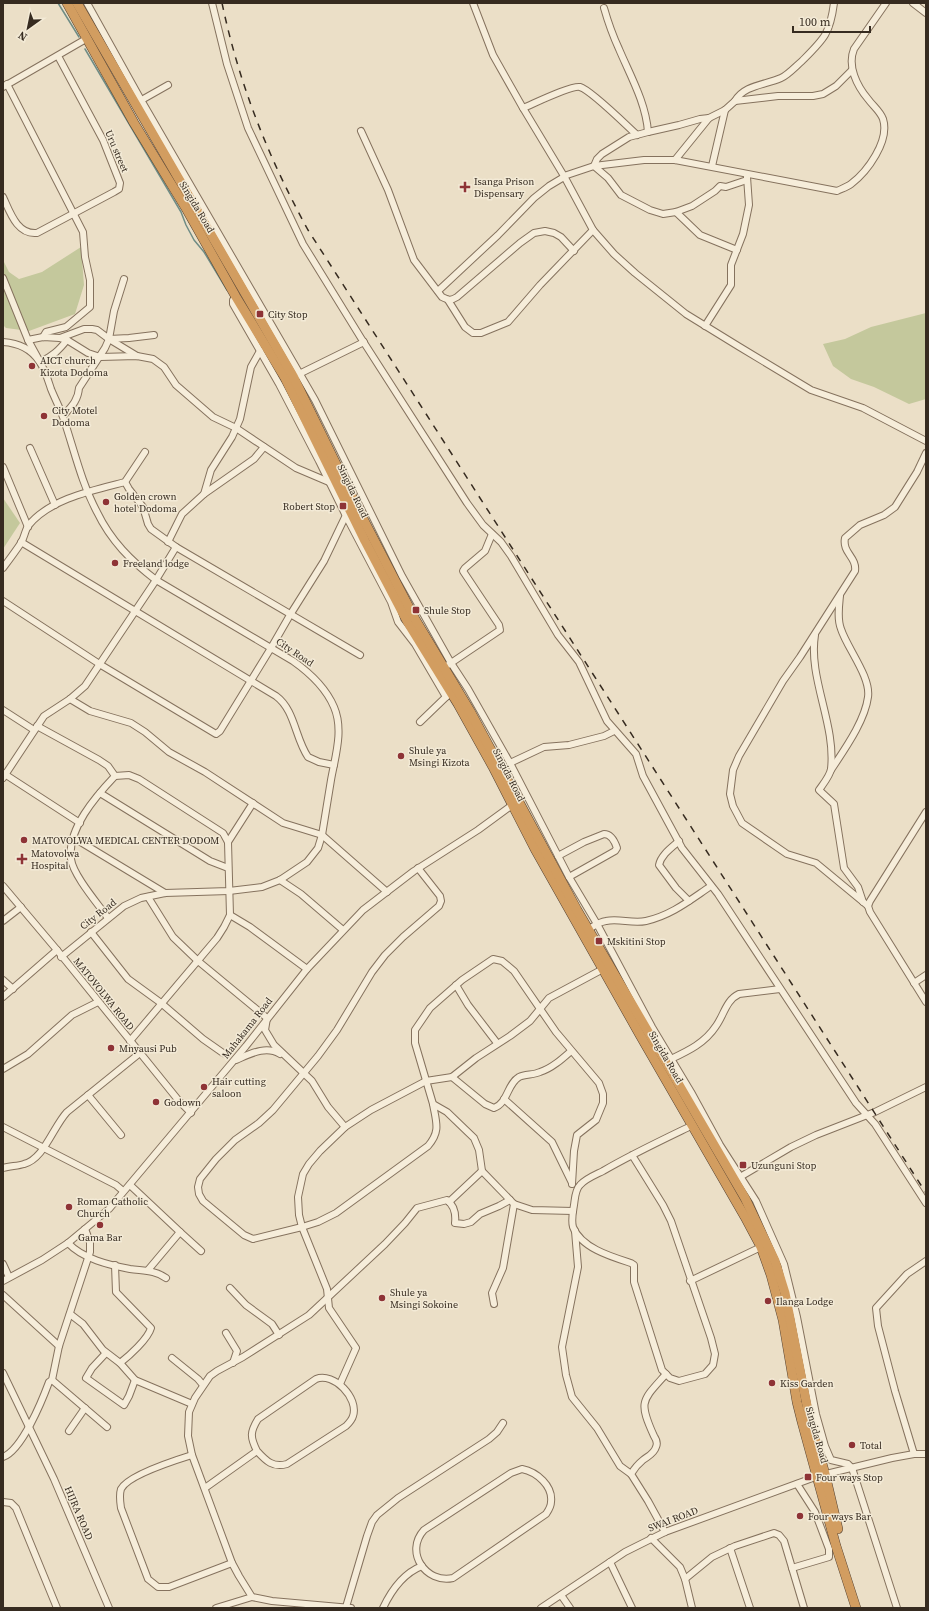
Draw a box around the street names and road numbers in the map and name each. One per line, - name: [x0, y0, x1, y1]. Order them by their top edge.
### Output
- street label: Uru street: [102, 128, 132, 175]
- street label: Singida Road: [176, 179, 218, 235]
- street label: Singida Road: [334, 462, 372, 520]
- street label: City Road: [274, 635, 317, 669]
- street label: Singida Road: [490, 746, 528, 804]
- street label: City Road: [77, 896, 119, 932]
- street label: MATOVOLWA ROAD: [71, 955, 137, 1033]
- street label: Mahakama Road: [219, 994, 275, 1061]
- street label: Singida Road: [646, 1029, 686, 1086]
- street label: Singida Road: [803, 1405, 831, 1465]
- street label: HIJRA ROAD: [62, 1484, 96, 1542]
- street label: SWAI ROAD: [646, 1504, 700, 1534]

